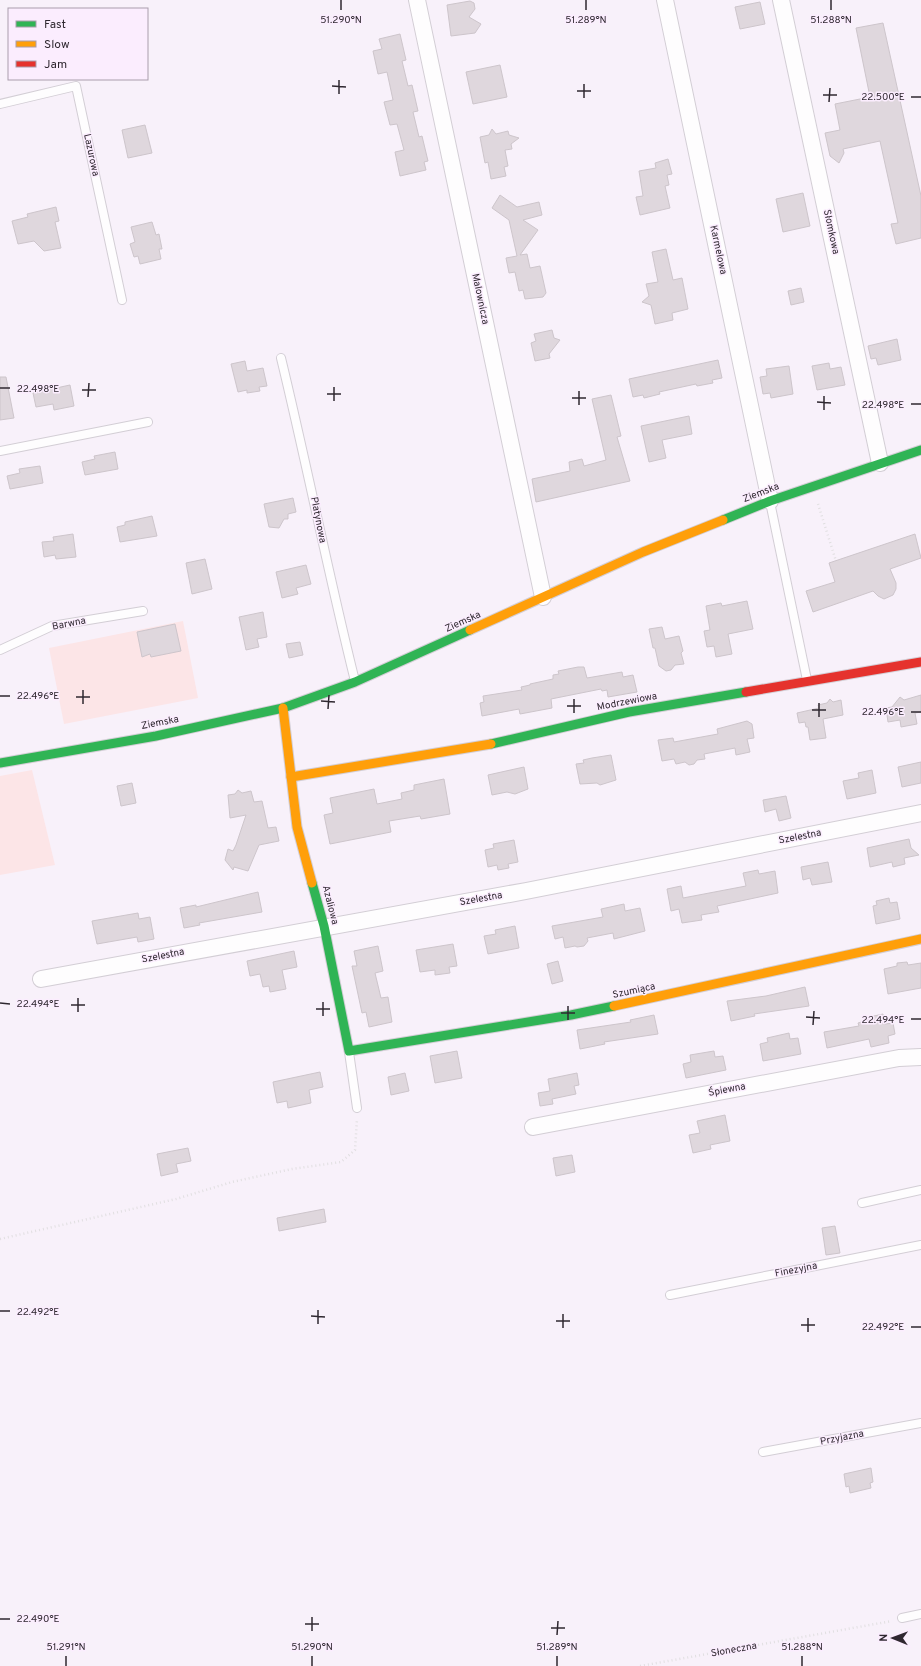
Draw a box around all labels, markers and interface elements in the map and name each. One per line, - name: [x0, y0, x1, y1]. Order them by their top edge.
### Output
- legend: [8, 8, 148, 80]
- text: 51.290°N: [320, 14, 362, 27]
- text: 51.289°N: [565, 14, 607, 27]
- text: 51.288°N: [810, 14, 852, 27]
- text: Fast: [44, 17, 66, 33]
- text: Slow: [44, 37, 70, 53]
- text: Jam: [44, 57, 67, 73]
- text: 22.500°E: [861, 91, 905, 104]
- street label: Lazurowa: [80, 133, 102, 177]
- street label: Słomkowa: [820, 208, 842, 256]
- street label: Karmelowa: [706, 224, 730, 276]
- street label: Malownicza: [468, 272, 492, 326]
- text: 22.498°E: [17, 383, 59, 396]
- text: 22.498°E: [862, 399, 904, 412]
- street label: Ziemska: [741, 480, 781, 506]
- street label: Platynowa: [307, 496, 329, 544]
- street label: Ziemska: [443, 608, 483, 636]
- street label: Barwna: [51, 614, 87, 634]
- text: 22.496°E: [17, 690, 59, 703]
- street label: Modrzewiowa: [596, 690, 658, 714]
- text: 22.496°E: [862, 706, 904, 719]
- street label: Ziemska: [140, 713, 180, 733]
- street label: Szelestna: [778, 827, 822, 847]
- street label: Azaliowa: [319, 884, 341, 926]
- street label: Szelestna: [459, 889, 503, 909]
- street label: Szelestna: [141, 946, 185, 966]
- street label: Szumiąca: [611, 980, 657, 1002]
- text: 22.494°E: [17, 998, 59, 1011]
- text: 22.494°E: [862, 1014, 904, 1027]
- street label: Śpiewna: [707, 1080, 747, 1100]
- street label: Finezyjna: [774, 1260, 818, 1280]
- text: 22.492°E: [17, 1306, 59, 1319]
- text: 22.492°E: [862, 1321, 904, 1334]
- street label: Przyjazna: [819, 1427, 865, 1449]
- text: 22.490°E: [17, 1613, 59, 1626]
- north arrow: [873, 1618, 913, 1658]
- text: N: [877, 1634, 891, 1642]
- street label: Słoneczna: [710, 1640, 758, 1660]
- text: 51.291°N: [46, 1641, 86, 1654]
- text: 51.290°N: [291, 1641, 333, 1654]
- text: 51.289°N: [536, 1641, 578, 1654]
- text: 51.288°N: [781, 1641, 823, 1654]

